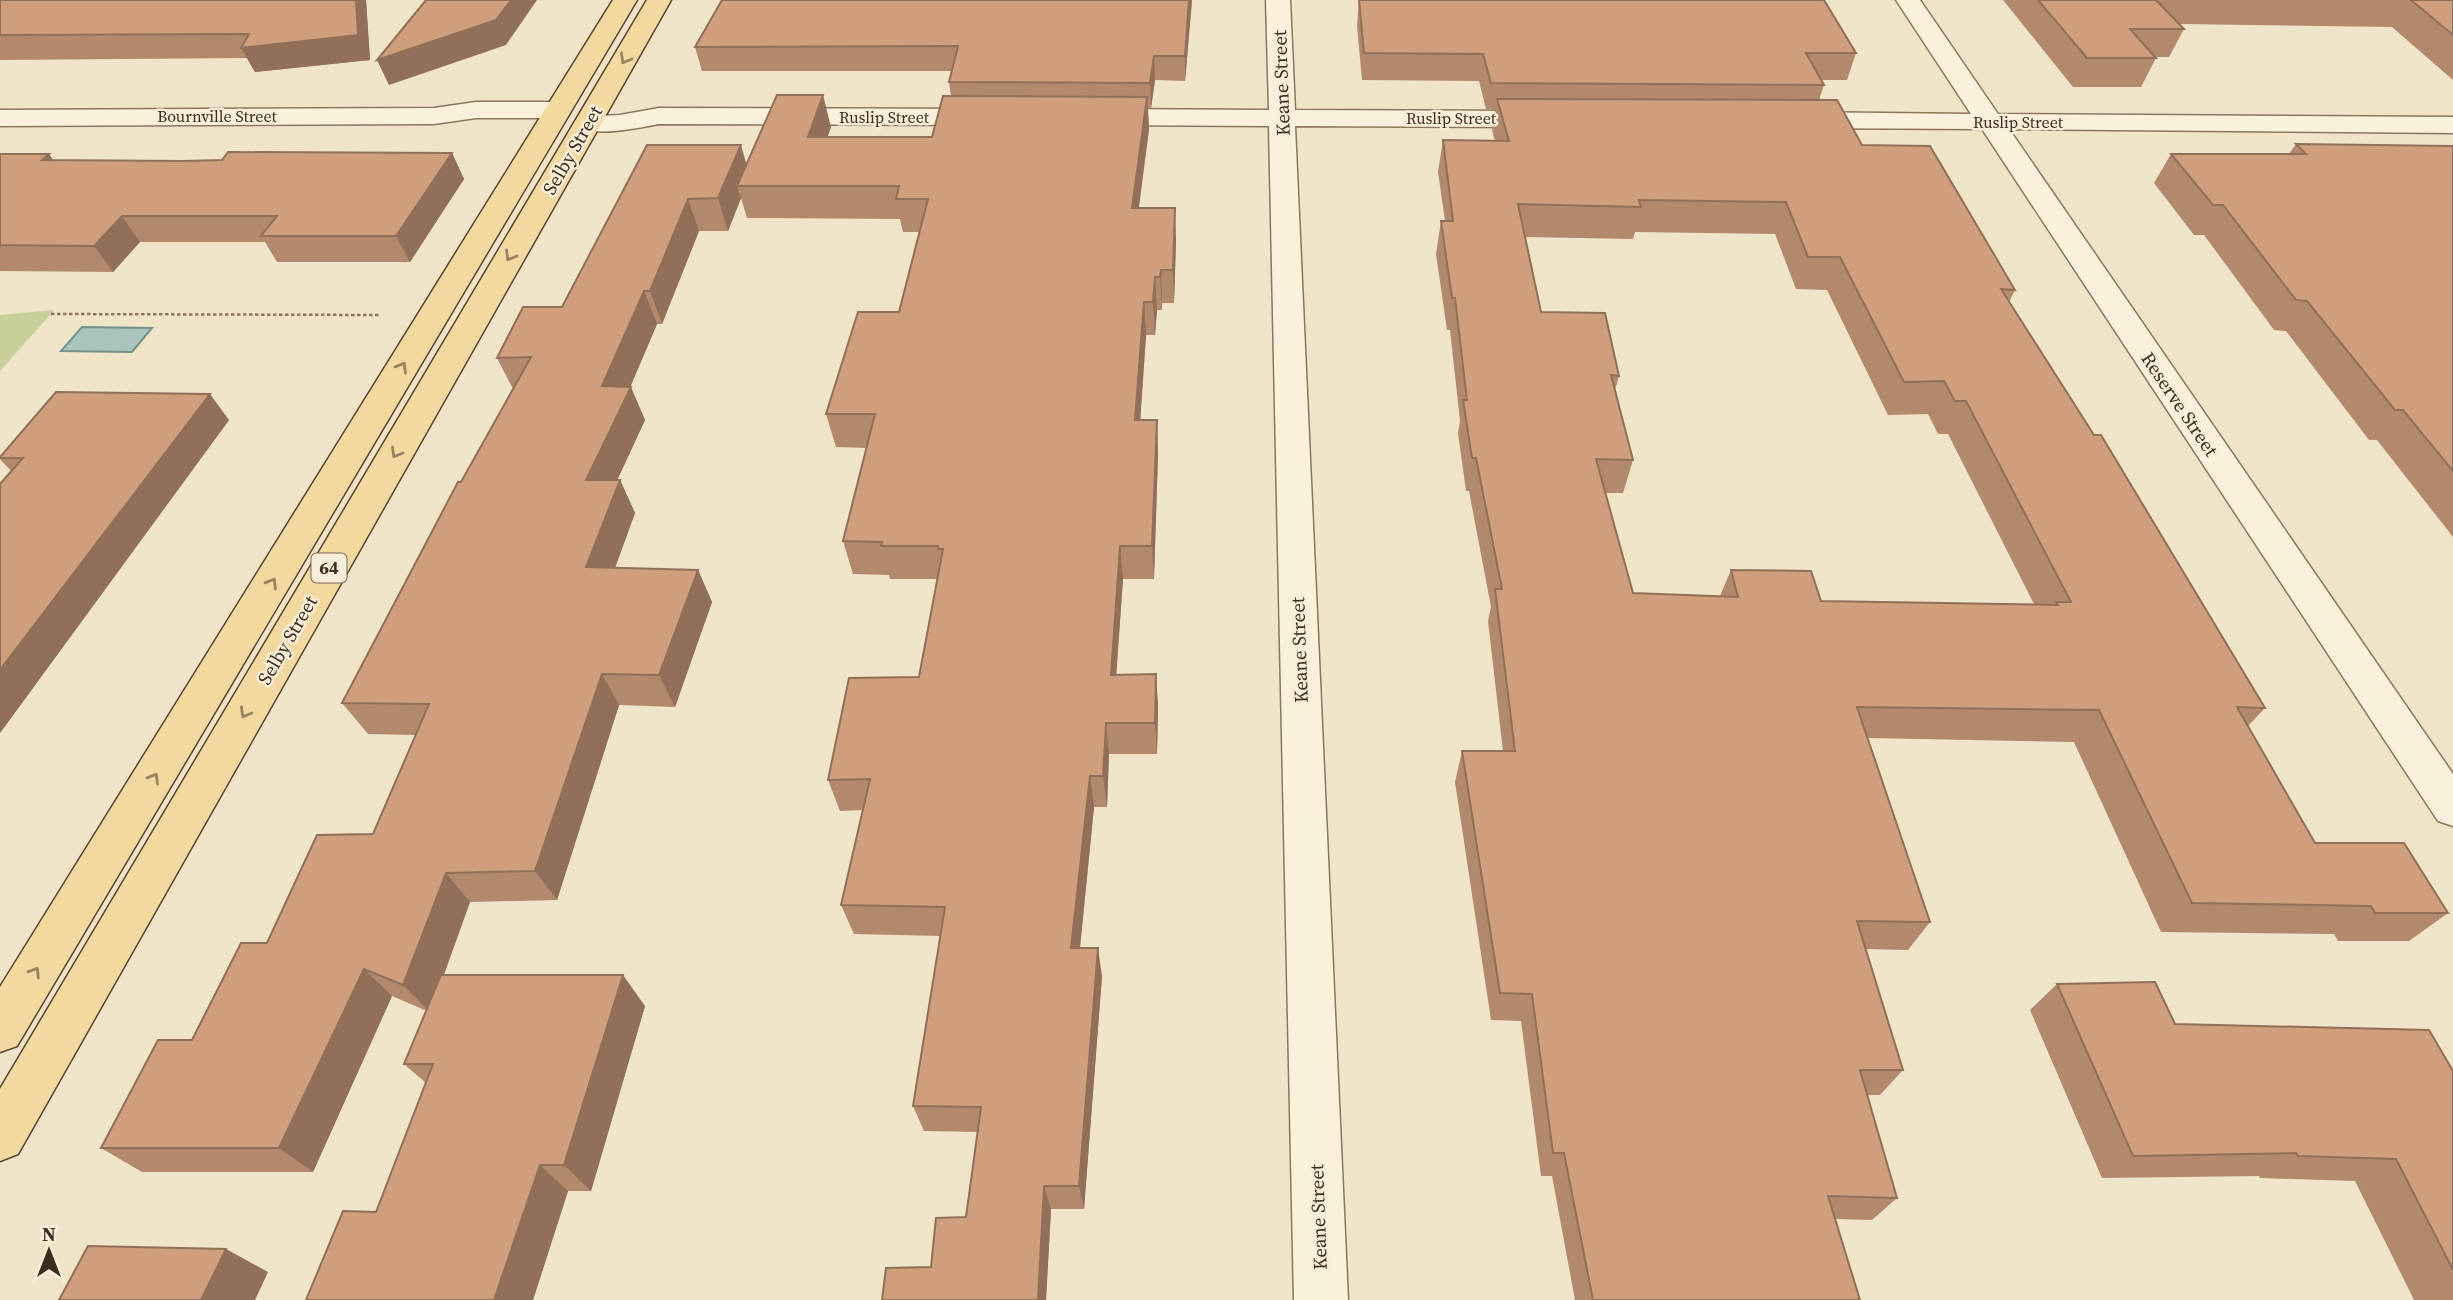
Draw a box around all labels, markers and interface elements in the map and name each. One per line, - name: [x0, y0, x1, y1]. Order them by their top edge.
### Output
- street label: Keane Street: [1266, 29, 1296, 136]
- one-way arrow: [620, 51, 633, 64]
- street label: Selby Street: [536, 100, 608, 199]
- street label: Bournville Street: [157, 105, 278, 127]
- street label: Ruslip Street: [839, 106, 930, 128]
- street label: Ruslip Street: [1406, 107, 1497, 129]
- street label: Ruslip Street: [1973, 111, 2064, 133]
- one-way arrow: [506, 248, 519, 261]
- street label: Reserve Street: [2136, 347, 2225, 462]
- one-way arrow: [393, 362, 406, 375]
- one-way arrow: [391, 445, 404, 458]
- road number: 64: [312, 554, 346, 582]
- one-way arrow: [263, 578, 276, 591]
- street label: Selby Street: [251, 590, 323, 689]
- street label: Keane Street: [1284, 596, 1314, 703]
- one-way arrow: [240, 706, 253, 718]
- one-way arrow: [145, 772, 158, 785]
- one-way arrow: [27, 967, 40, 980]
- street label: Keane Street: [1303, 1163, 1333, 1270]
- north arrow: [14, 1216, 84, 1286]
- text: N: [42, 1221, 56, 1247]

